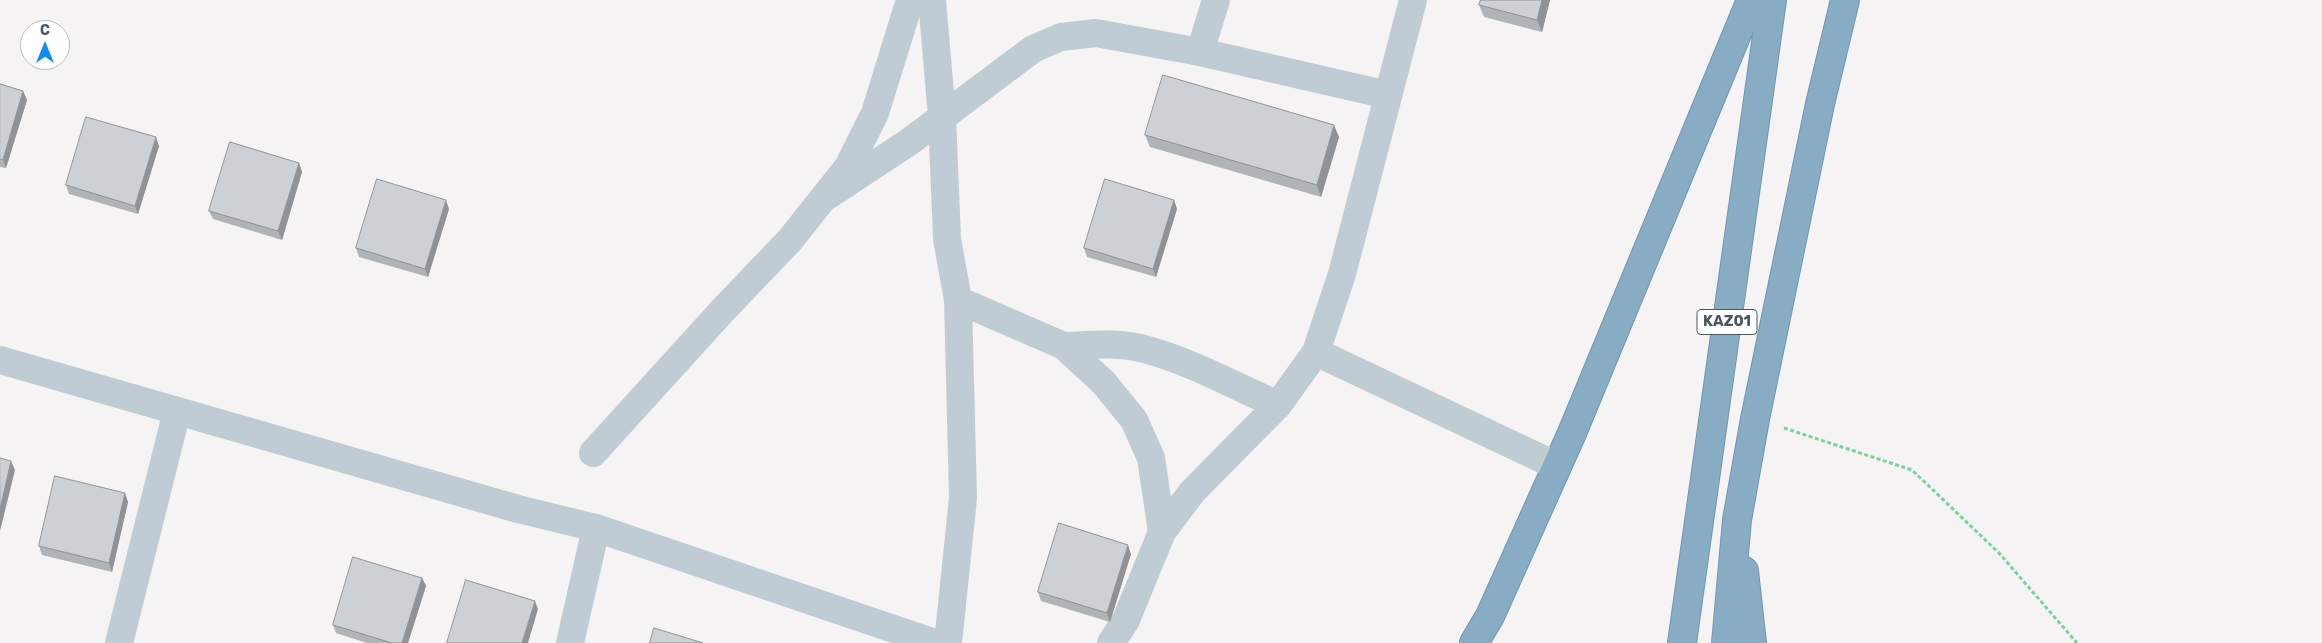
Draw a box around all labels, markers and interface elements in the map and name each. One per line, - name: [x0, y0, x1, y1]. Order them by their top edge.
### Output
- north arrow: [20, 20, 70, 70]
- text: С: [40, 22, 50, 39]
- road number: KАZ01: [1697, 310, 1757, 334]

